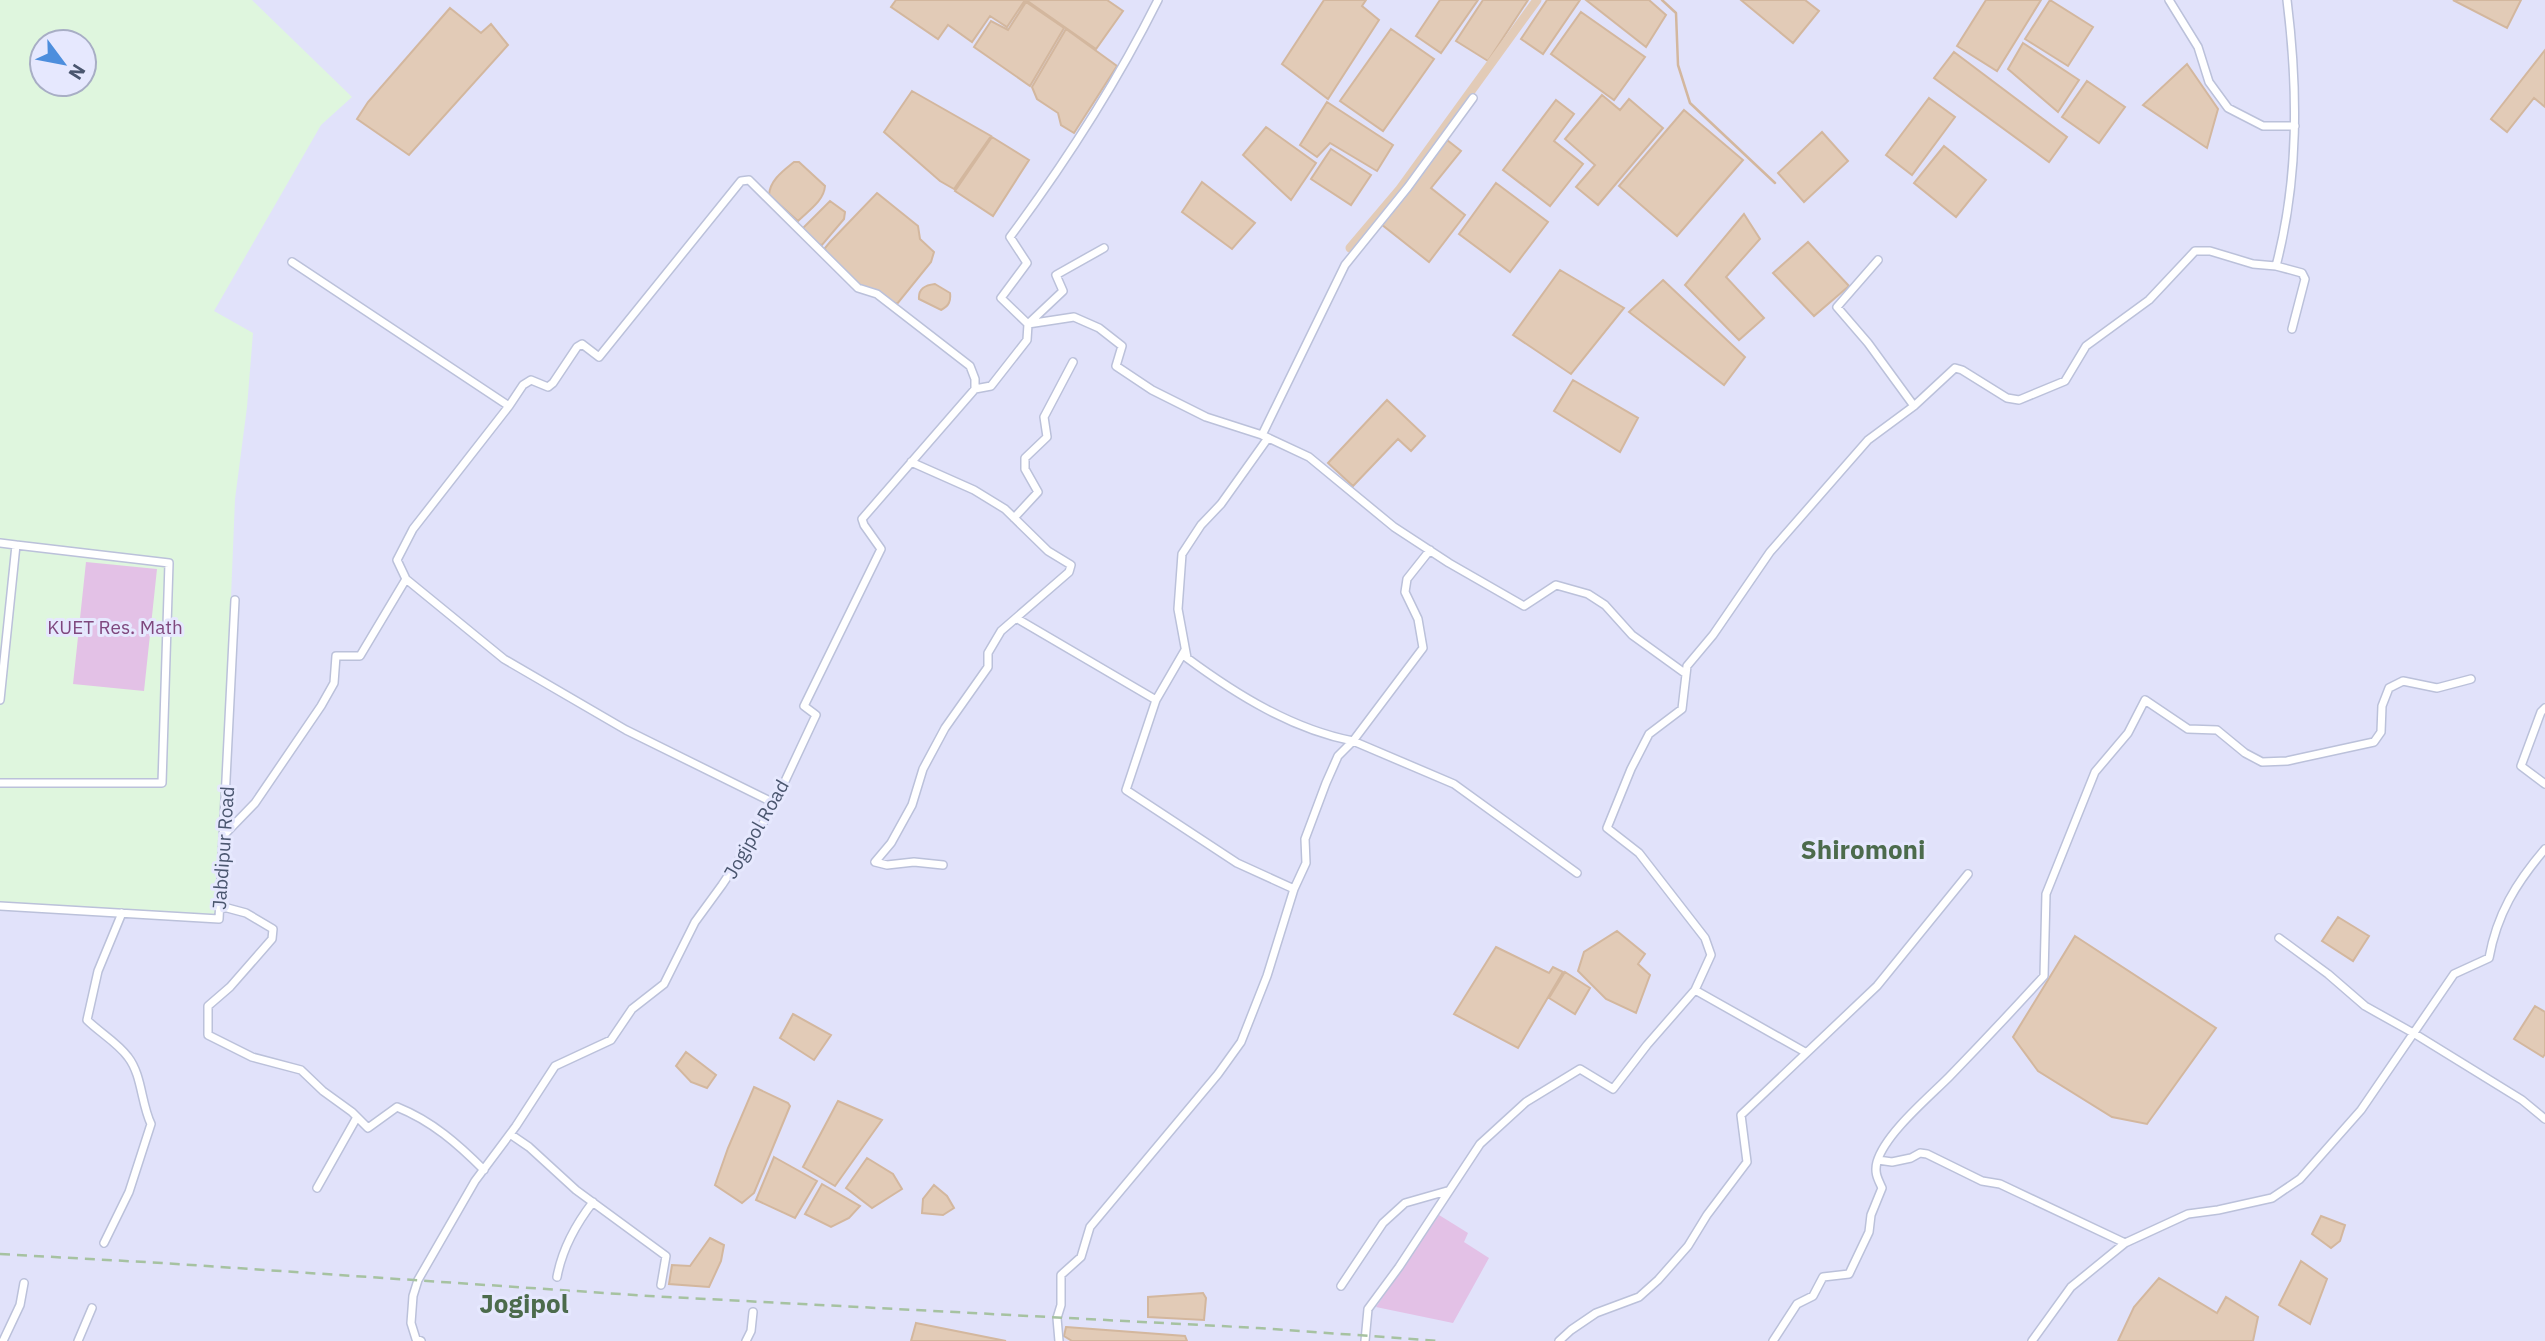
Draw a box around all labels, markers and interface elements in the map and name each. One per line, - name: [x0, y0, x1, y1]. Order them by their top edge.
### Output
- north arrow: [28, 28, 98, 98]
- text: N: [64, 60, 91, 84]
- park label: KUET Res. Math: [47, 615, 183, 639]
- street label: Jogipol Road: [718, 775, 794, 883]
- street label: Jabdipur Road: [207, 786, 239, 910]
- district label: Shiromoni: [1800, 832, 1926, 866]
- district label: Jogipol: [479, 1286, 569, 1320]

